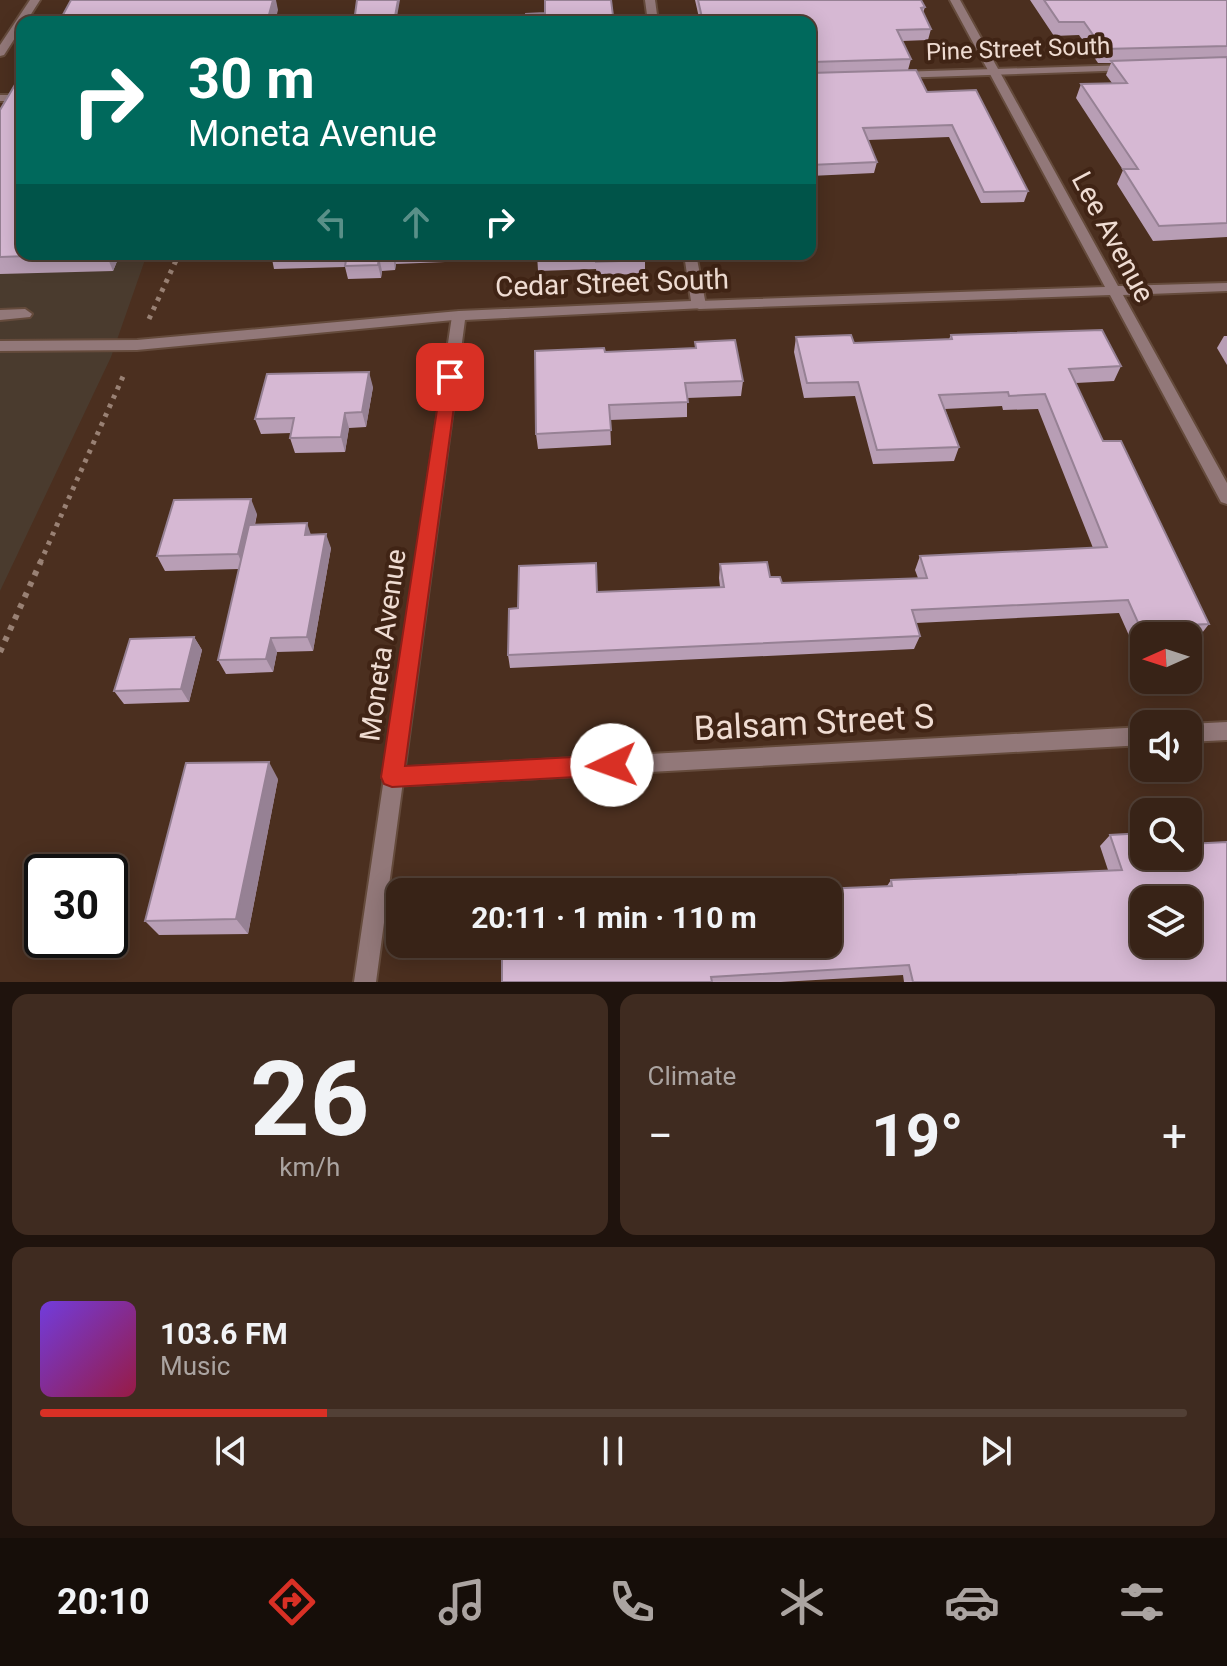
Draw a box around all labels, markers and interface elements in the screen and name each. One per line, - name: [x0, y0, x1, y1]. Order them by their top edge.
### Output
- street label: Pine Street South: [925, 32, 1111, 66]
- text: 30 m: [188, 46, 315, 112]
- icon: right: [56, 48, 160, 152]
- text: Moneta Avenue: [188, 113, 437, 155]
- street label: Lee Avenue: [1065, 166, 1161, 308]
- icon: left: [310, 200, 354, 244]
- icon: ahead: [394, 200, 438, 244]
- icon: right: [478, 200, 522, 244]
- street label: Cedar Street South: [495, 262, 729, 304]
- pin: [416, 343, 484, 411]
- icon: arrive: [428, 355, 472, 399]
- street label: Moneta Avenue: [353, 547, 413, 743]
- north arrow: [1130, 622, 1202, 694]
- map controls: [1130, 622, 1202, 958]
- street label: Balsam Street S: [693, 696, 935, 748]
- button: sound: [1130, 710, 1202, 782]
- position arrow: [570, 723, 654, 807]
- button: search: [1130, 798, 1202, 870]
- speed limit sign: 30: [24, 854, 128, 958]
- button: layers: [1130, 886, 1202, 958]
- text: 20:11 · 1 min · 110 m: [471, 900, 757, 935]
- text: 26: [250, 1039, 369, 1160]
- text: Climate: [648, 1061, 736, 1091]
- text: 19°: [871, 1100, 963, 1171]
- text: −: [648, 1110, 673, 1162]
- text: +: [1162, 1110, 1187, 1162]
- text: km/h: [279, 1152, 340, 1182]
- text: 103.6 FM: [160, 1316, 288, 1351]
- text: Music: [160, 1351, 230, 1381]
- icon: previous: [209, 1429, 253, 1473]
- icon: pause: [591, 1429, 635, 1473]
- icon: next: [974, 1429, 1018, 1473]
- icon: directions: [264, 1574, 320, 1630]
- icon: music: [434, 1574, 490, 1630]
- icon: phone: [604, 1574, 660, 1630]
- icon: climate: [774, 1574, 830, 1630]
- icon: car: [944, 1574, 1000, 1630]
- icon: filters: [1114, 1574, 1170, 1630]
- text: 20:10: [57, 1581, 150, 1623]

